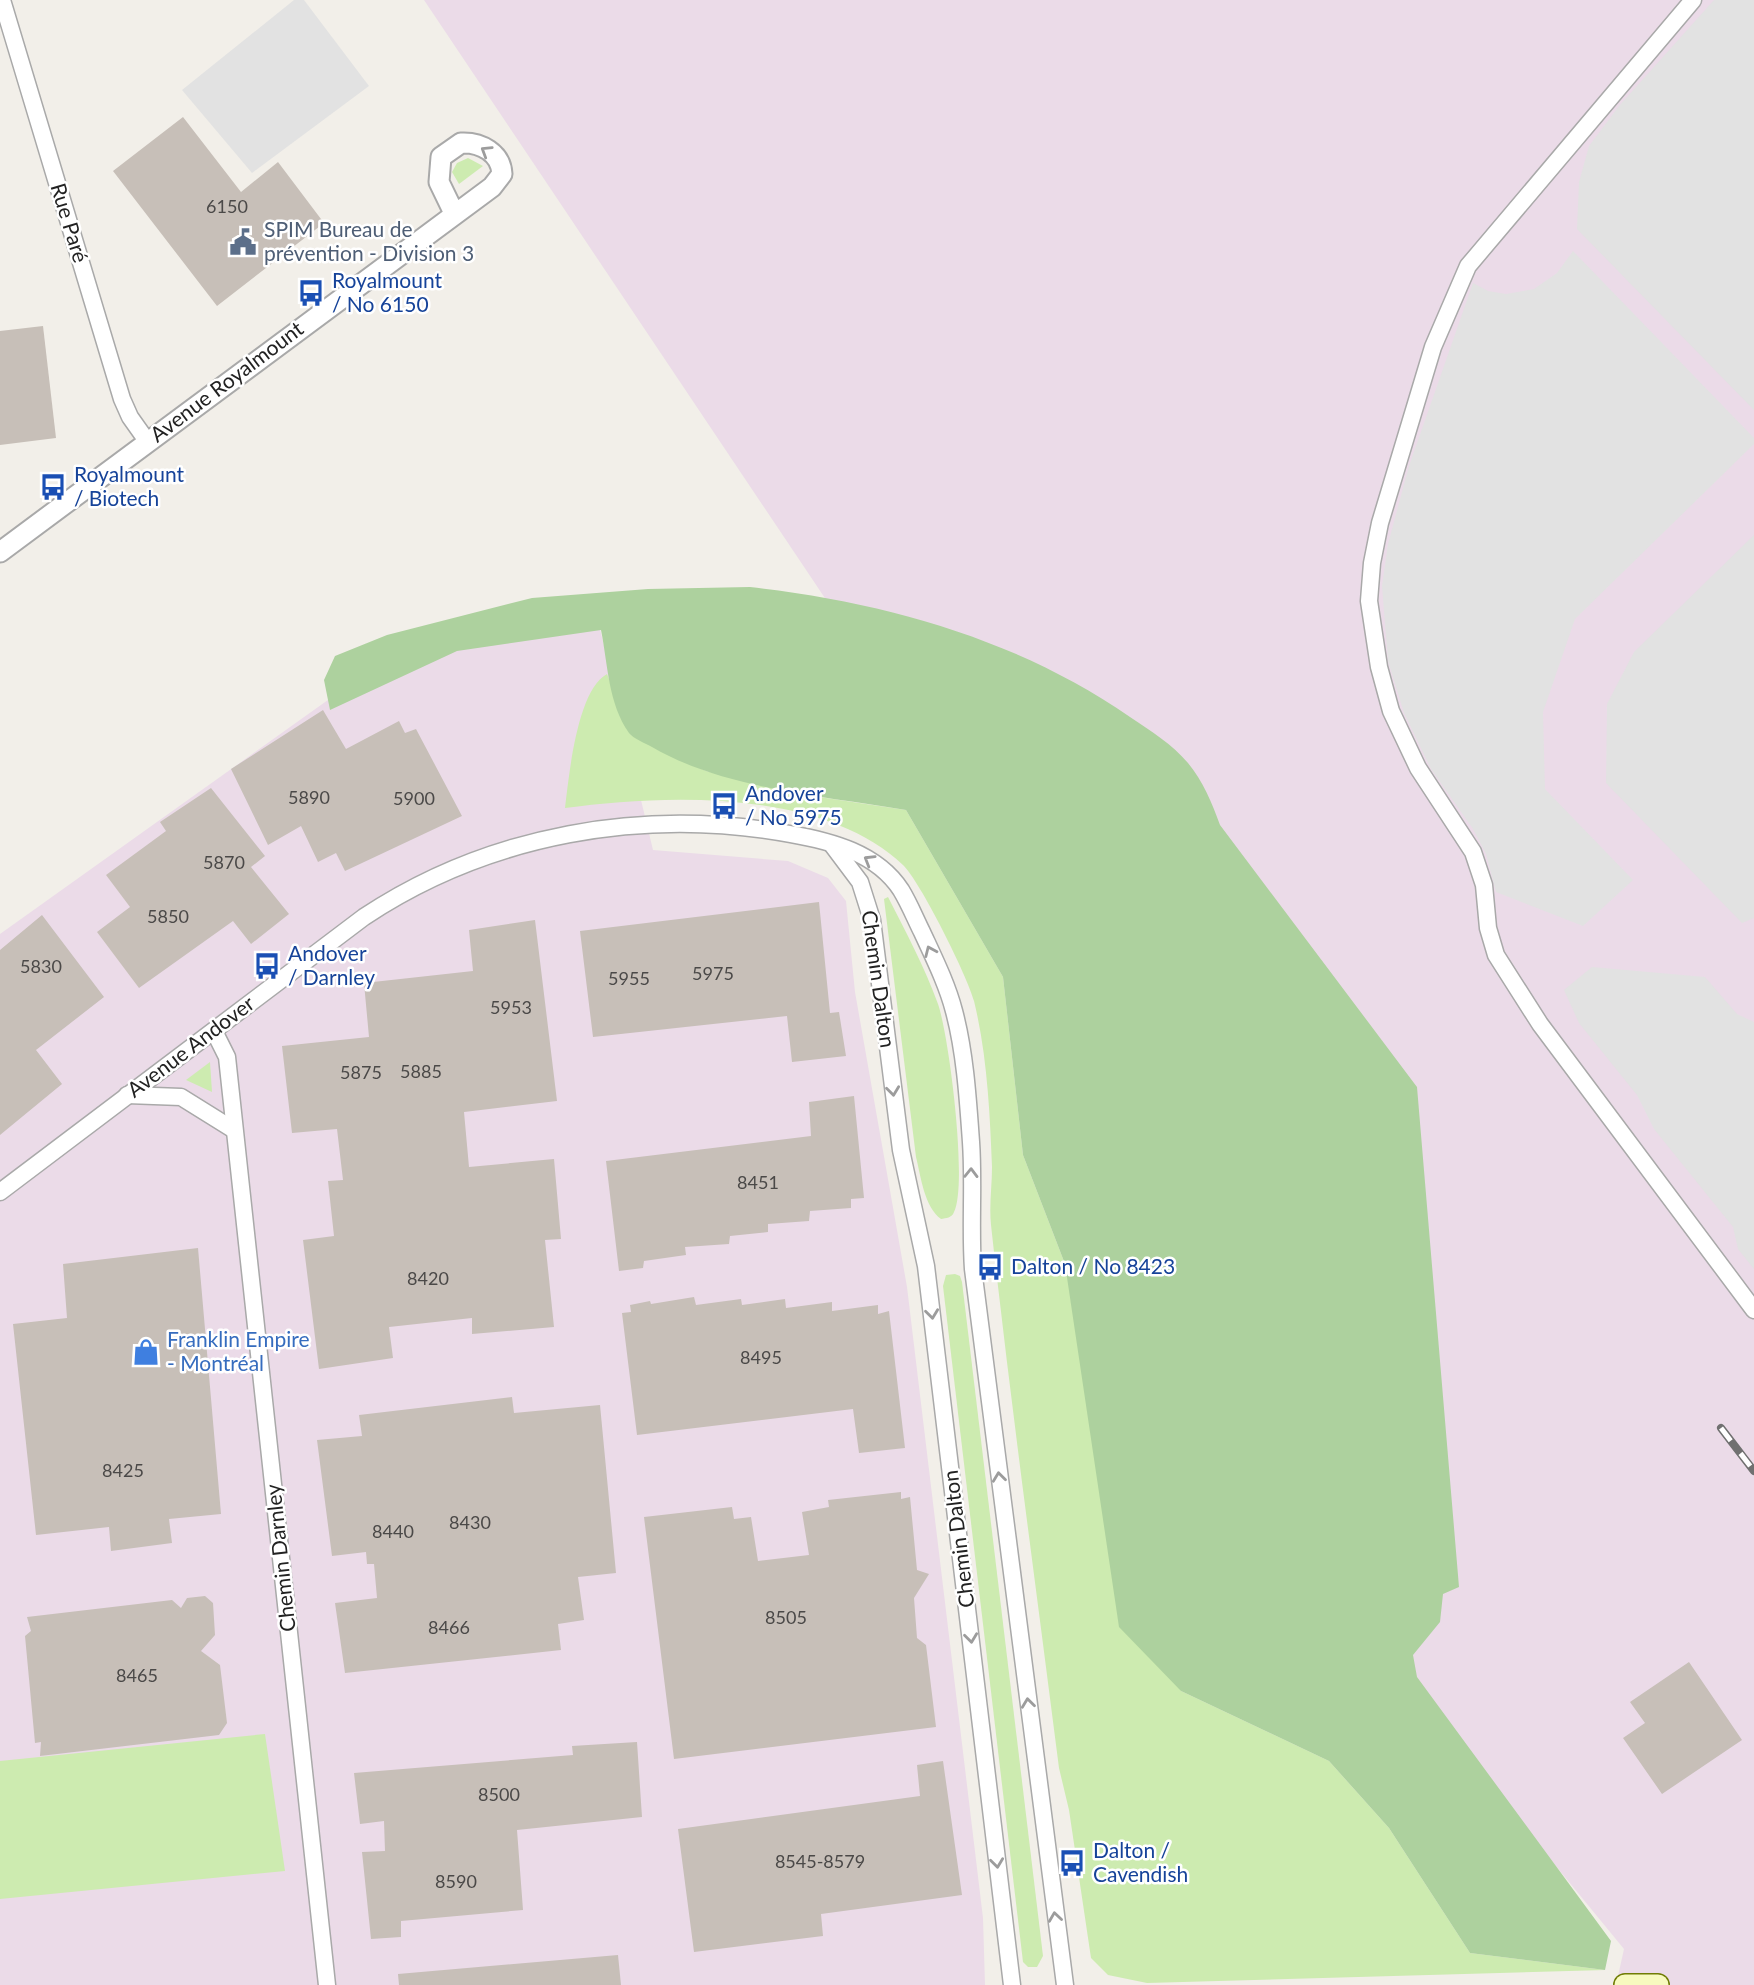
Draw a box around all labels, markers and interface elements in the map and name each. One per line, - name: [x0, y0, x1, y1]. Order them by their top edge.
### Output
- one-way arrow: [481, 146, 494, 159]
- street label: Rue Paré: [47, 180, 94, 265]
- house number: 6150: [206, 195, 248, 217]
- place label: SPIM Bureau de prévention - Division 3: [264, 216, 474, 265]
- public building icon: SPIM Bureau de prévention - Division 3: [228, 227, 258, 257]
- place label: Royalmount / No 6150: [332, 267, 443, 316]
- bus stop icon: Royalmount / No 6150: [296, 278, 326, 308]
- street label: Avenue Royalmount: [145, 315, 308, 446]
- place label: Royalmount / Biotech: [74, 461, 185, 510]
- bus stop icon: Royalmount / Biotech: [38, 472, 68, 502]
- place label: Andover / No 5975: [745, 780, 842, 829]
- house number: 5890: [288, 786, 330, 808]
- house number: 5900: [393, 787, 435, 809]
- bus stop icon: Andover / No 5975: [709, 791, 739, 821]
- house number: 5870: [203, 851, 245, 873]
- one-way arrow: [863, 856, 876, 869]
- house number: 5850: [147, 905, 189, 927]
- street label: Chemin Dalton: [857, 909, 901, 1049]
- place label: Andover / Darnley: [288, 940, 375, 989]
- one-way arrow: [924, 946, 938, 958]
- bus stop icon: Andover / Darnley: [252, 951, 282, 981]
- house number: 5830: [20, 955, 62, 977]
- house number: 5975: [692, 962, 734, 984]
- house number: 5955: [608, 967, 650, 989]
- street label: Avenue Andover: [122, 990, 259, 1102]
- house number: 5953: [490, 996, 532, 1018]
- house number: 5885: [400, 1060, 442, 1082]
- house number: 5875: [340, 1061, 382, 1083]
- one-way arrow: [886, 1085, 901, 1097]
- one-way arrow: [963, 1167, 979, 1178]
- house number: 8451: [737, 1171, 779, 1193]
- bus stop icon: Dalton / No 8423: [975, 1252, 1005, 1282]
- place label: Dalton / No 8423: [1011, 1253, 1175, 1278]
- house number: 8420: [407, 1267, 449, 1289]
- one-way arrow: [925, 1308, 940, 1320]
- place label: Franklin Empire - Montréal: [167, 1326, 310, 1375]
- shop icon: Franklin Empire - Montréal: [131, 1337, 161, 1367]
- house number: 8495: [740, 1346, 782, 1368]
- house number: 8425: [102, 1459, 144, 1481]
- street label: Chemin Dalton: [937, 1469, 978, 1609]
- one-way arrow: [992, 1471, 1007, 1483]
- street label: Chemin Darnley: [259, 1483, 300, 1633]
- house number: 8430: [449, 1511, 491, 1533]
- house number: 8440: [372, 1520, 414, 1542]
- house number: 8505: [765, 1606, 807, 1628]
- house number: 8466: [428, 1616, 470, 1638]
- one-way arrow: [963, 1632, 978, 1643]
- house number: 8465: [116, 1664, 158, 1686]
- one-way arrow: [1020, 1697, 1035, 1709]
- house number: 8500: [478, 1783, 520, 1805]
- place label: Dalton / Cavendish: [1093, 1837, 1188, 1886]
- bus stop icon: Dalton / Cavendish: [1057, 1848, 1087, 1878]
- house number: 8545-8579: [775, 1850, 865, 1872]
- one-way arrow: [990, 1858, 1005, 1869]
- house number: 8590: [435, 1870, 477, 1892]
- one-way arrow: [1048, 1912, 1063, 1923]

